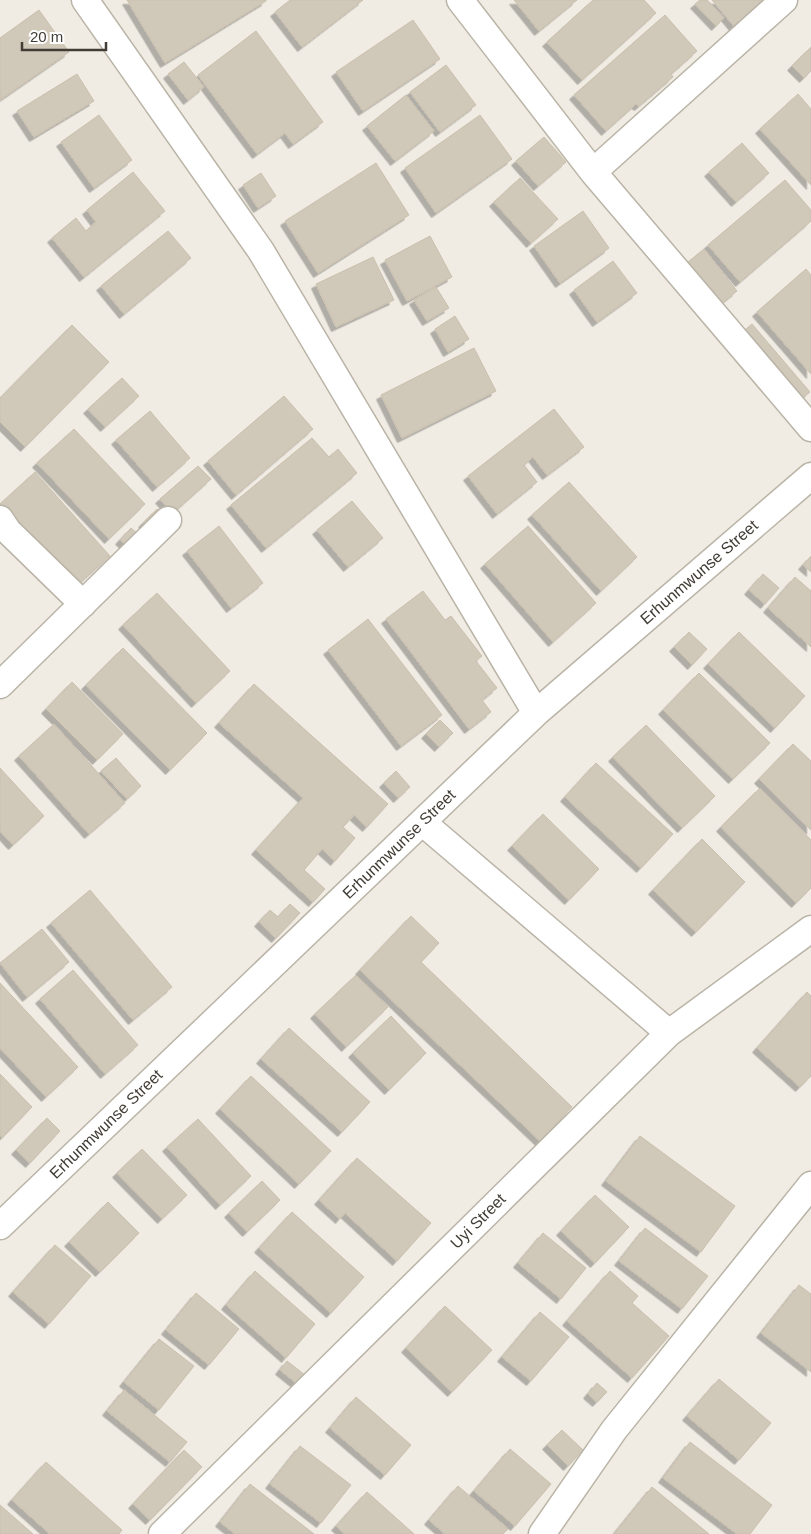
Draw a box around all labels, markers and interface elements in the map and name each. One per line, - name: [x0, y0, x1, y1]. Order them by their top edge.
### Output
- scale bar: [22, 20, 106, 52]
- text: 20 m: [30, 28, 63, 45]
- street label: Erhunmwunse Street: [637, 516, 761, 627]
- street label: Erhunmwunse Street: [339, 786, 459, 902]
- street label: Erhunmwunse Street: [46, 1066, 166, 1182]
- street label: Uyi Street: [447, 1190, 509, 1252]

